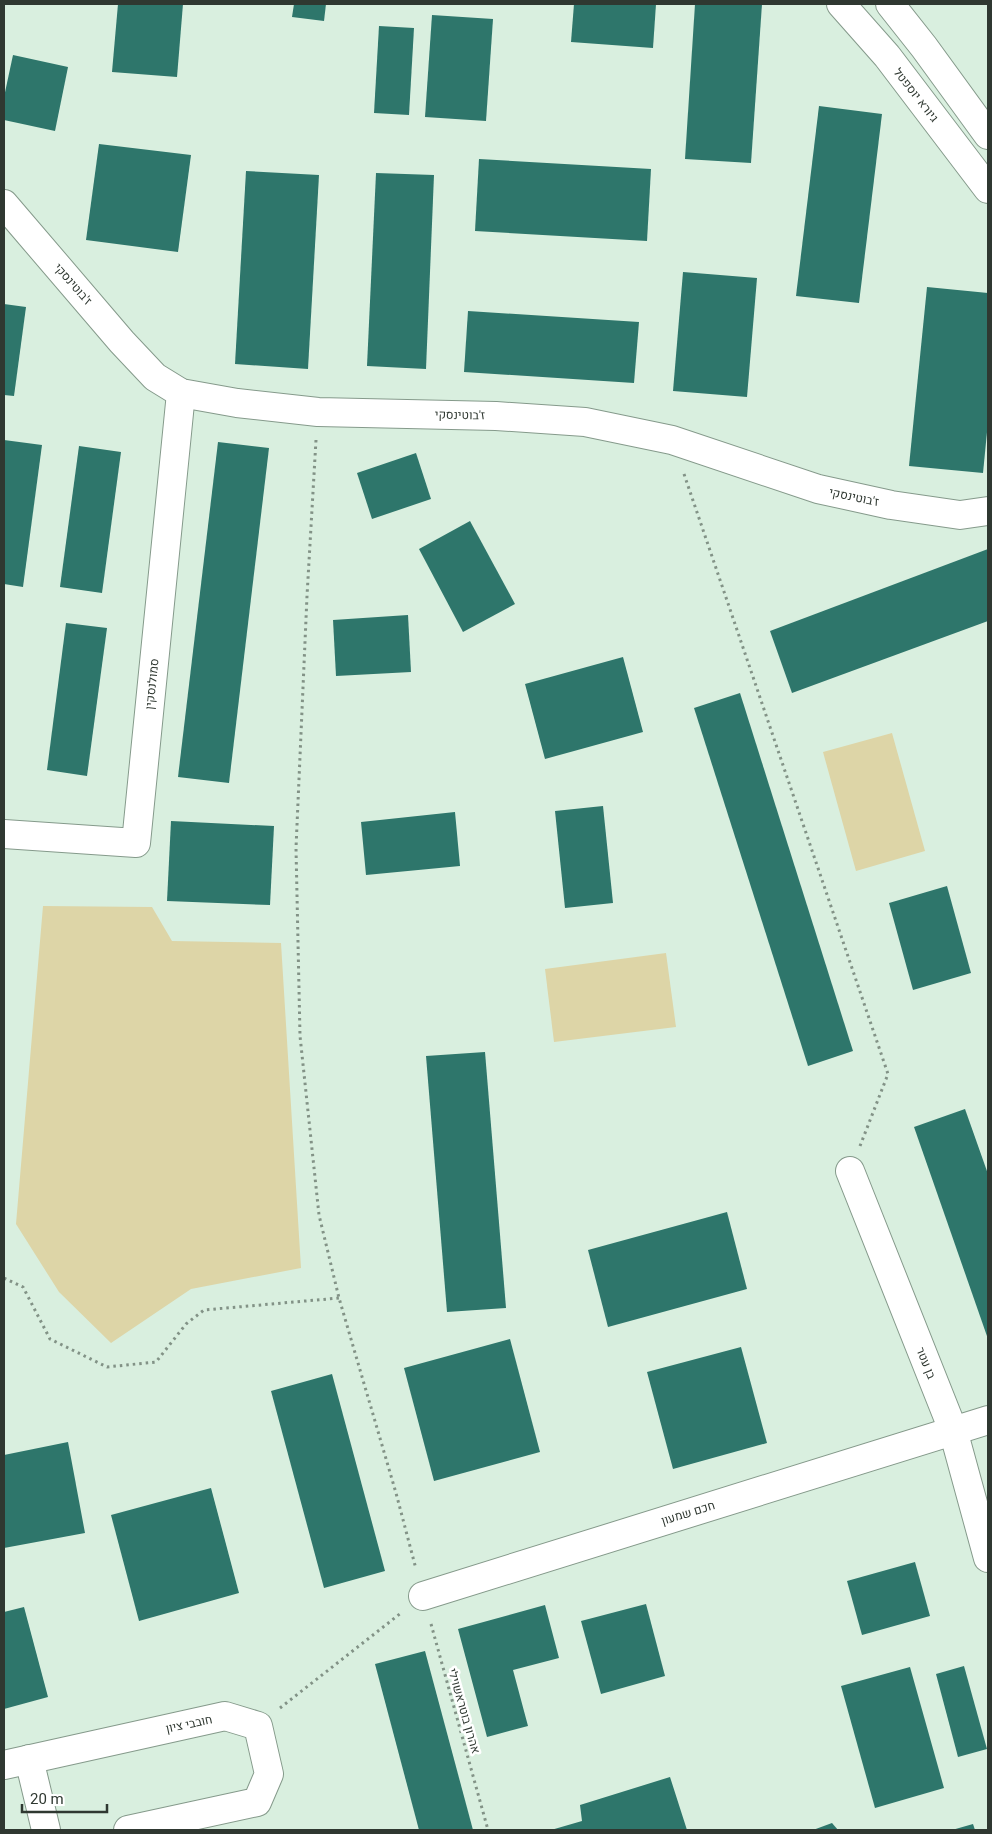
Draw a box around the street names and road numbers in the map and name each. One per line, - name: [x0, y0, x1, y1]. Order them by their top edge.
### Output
- street label: גיורא יוספטל: [891, 65, 942, 125]
- street label: ז'בוטינסקי: [51, 260, 95, 308]
- street label: ז'בוטינסקי: [435, 408, 485, 422]
- street label: ז'בוטינסקי: [828, 485, 880, 509]
- street label: סמולנסקין: [142, 658, 162, 710]
- street label: בן עטר: [913, 1345, 939, 1382]
- street label: חכם שמעון: [659, 1498, 717, 1528]
- street label: אהרון בוטראשוילי: [445, 1667, 483, 1755]
- street label: חובבי ציון: [164, 1712, 214, 1736]

